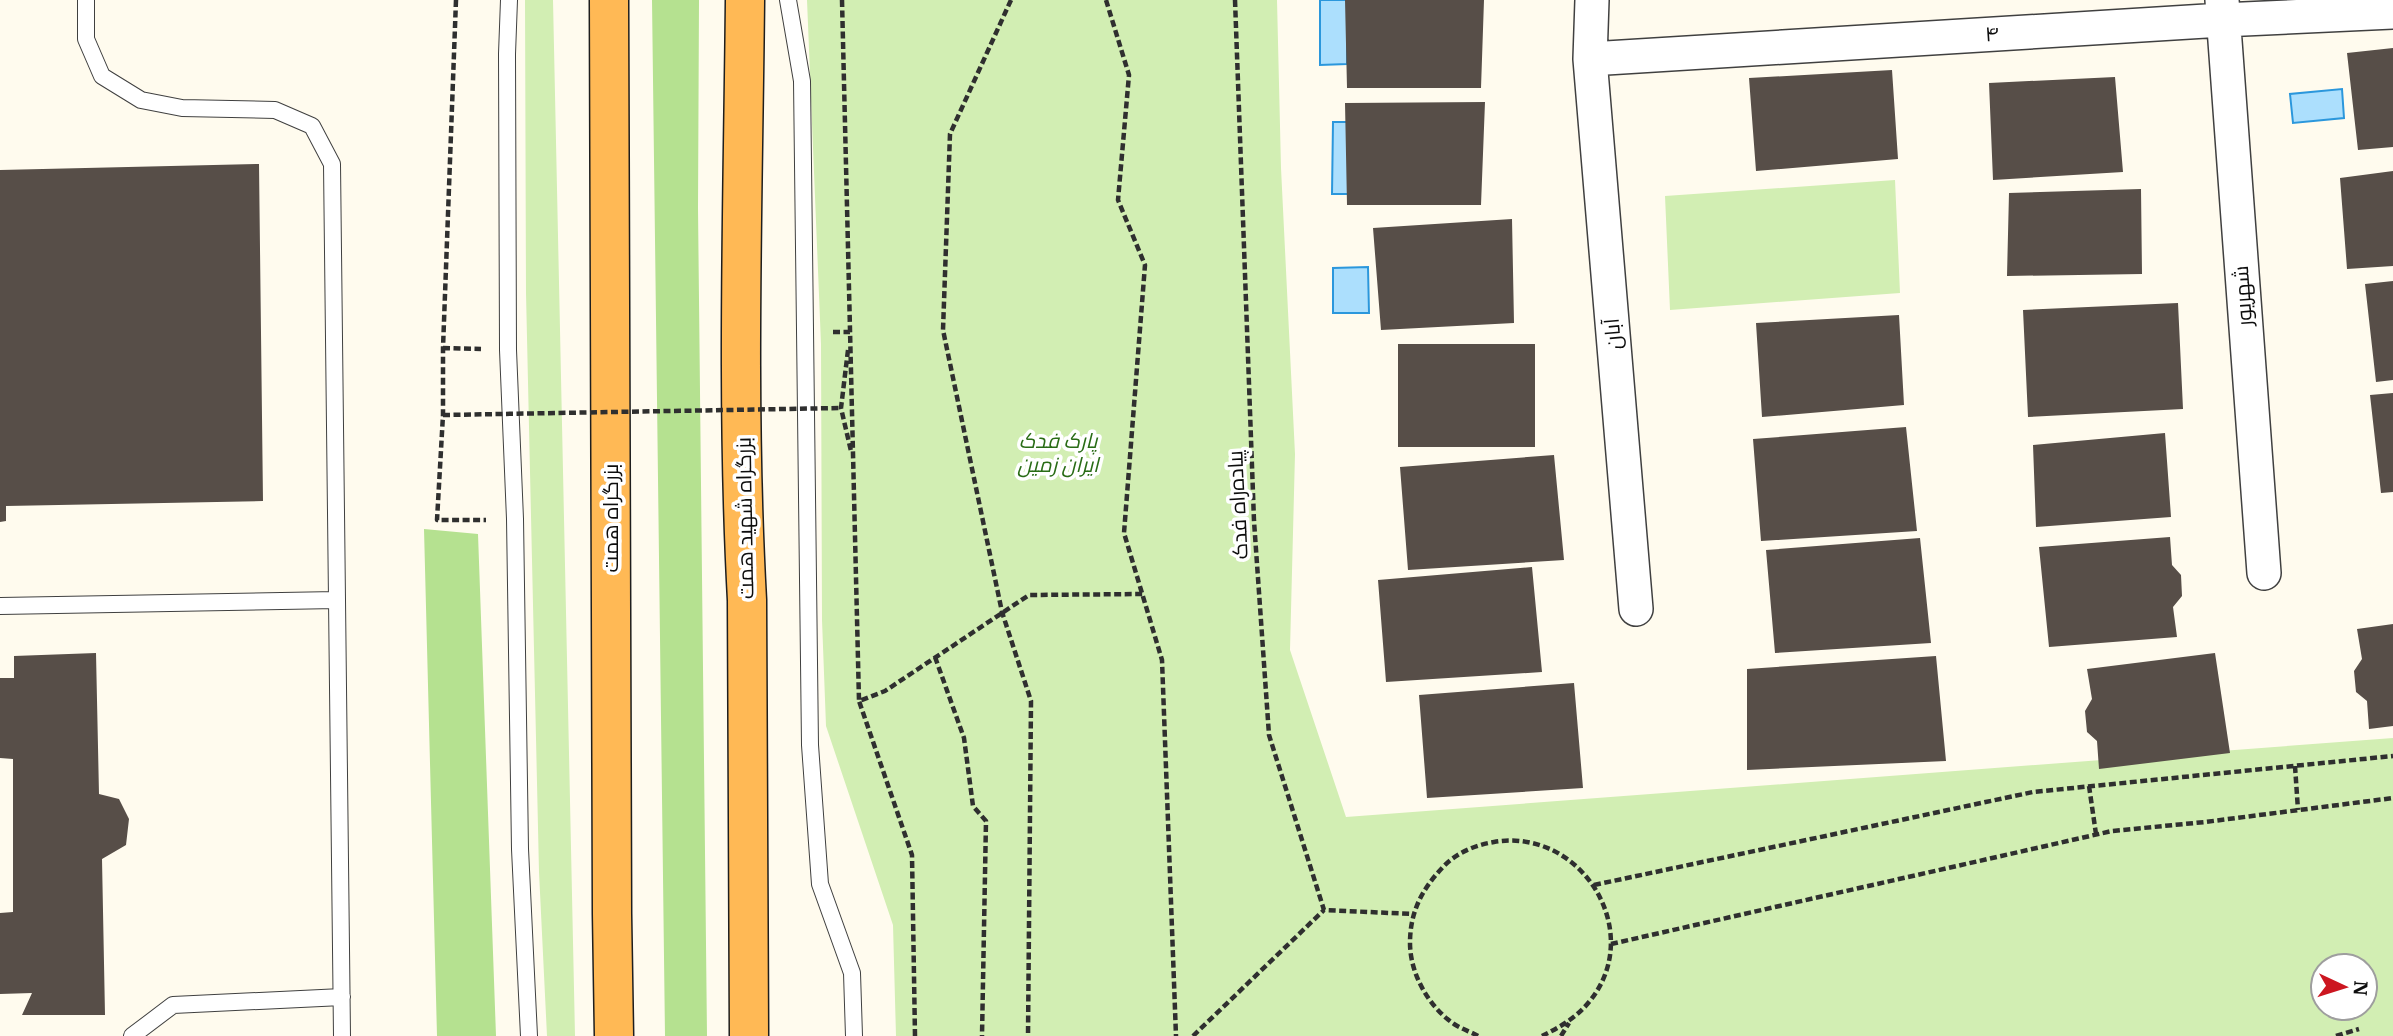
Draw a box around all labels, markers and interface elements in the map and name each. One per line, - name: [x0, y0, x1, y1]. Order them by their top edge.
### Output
- street label: ۴: [1984, 19, 2000, 47]
- street label: شهریور: [2226, 265, 2258, 328]
- street label: آبان: [1597, 317, 1627, 351]
- park label: پارک فدک ایران زمین: [1017, 426, 1101, 478]
- street label: بزرگراه شهید همت: [729, 437, 759, 599]
- street label: پیاده‌راه فدک: [1220, 449, 1255, 560]
- street label: بزرگراه همت: [596, 464, 624, 572]
- north arrow: [2309, 952, 2379, 1022]
- text: N: [2348, 980, 2373, 997]

